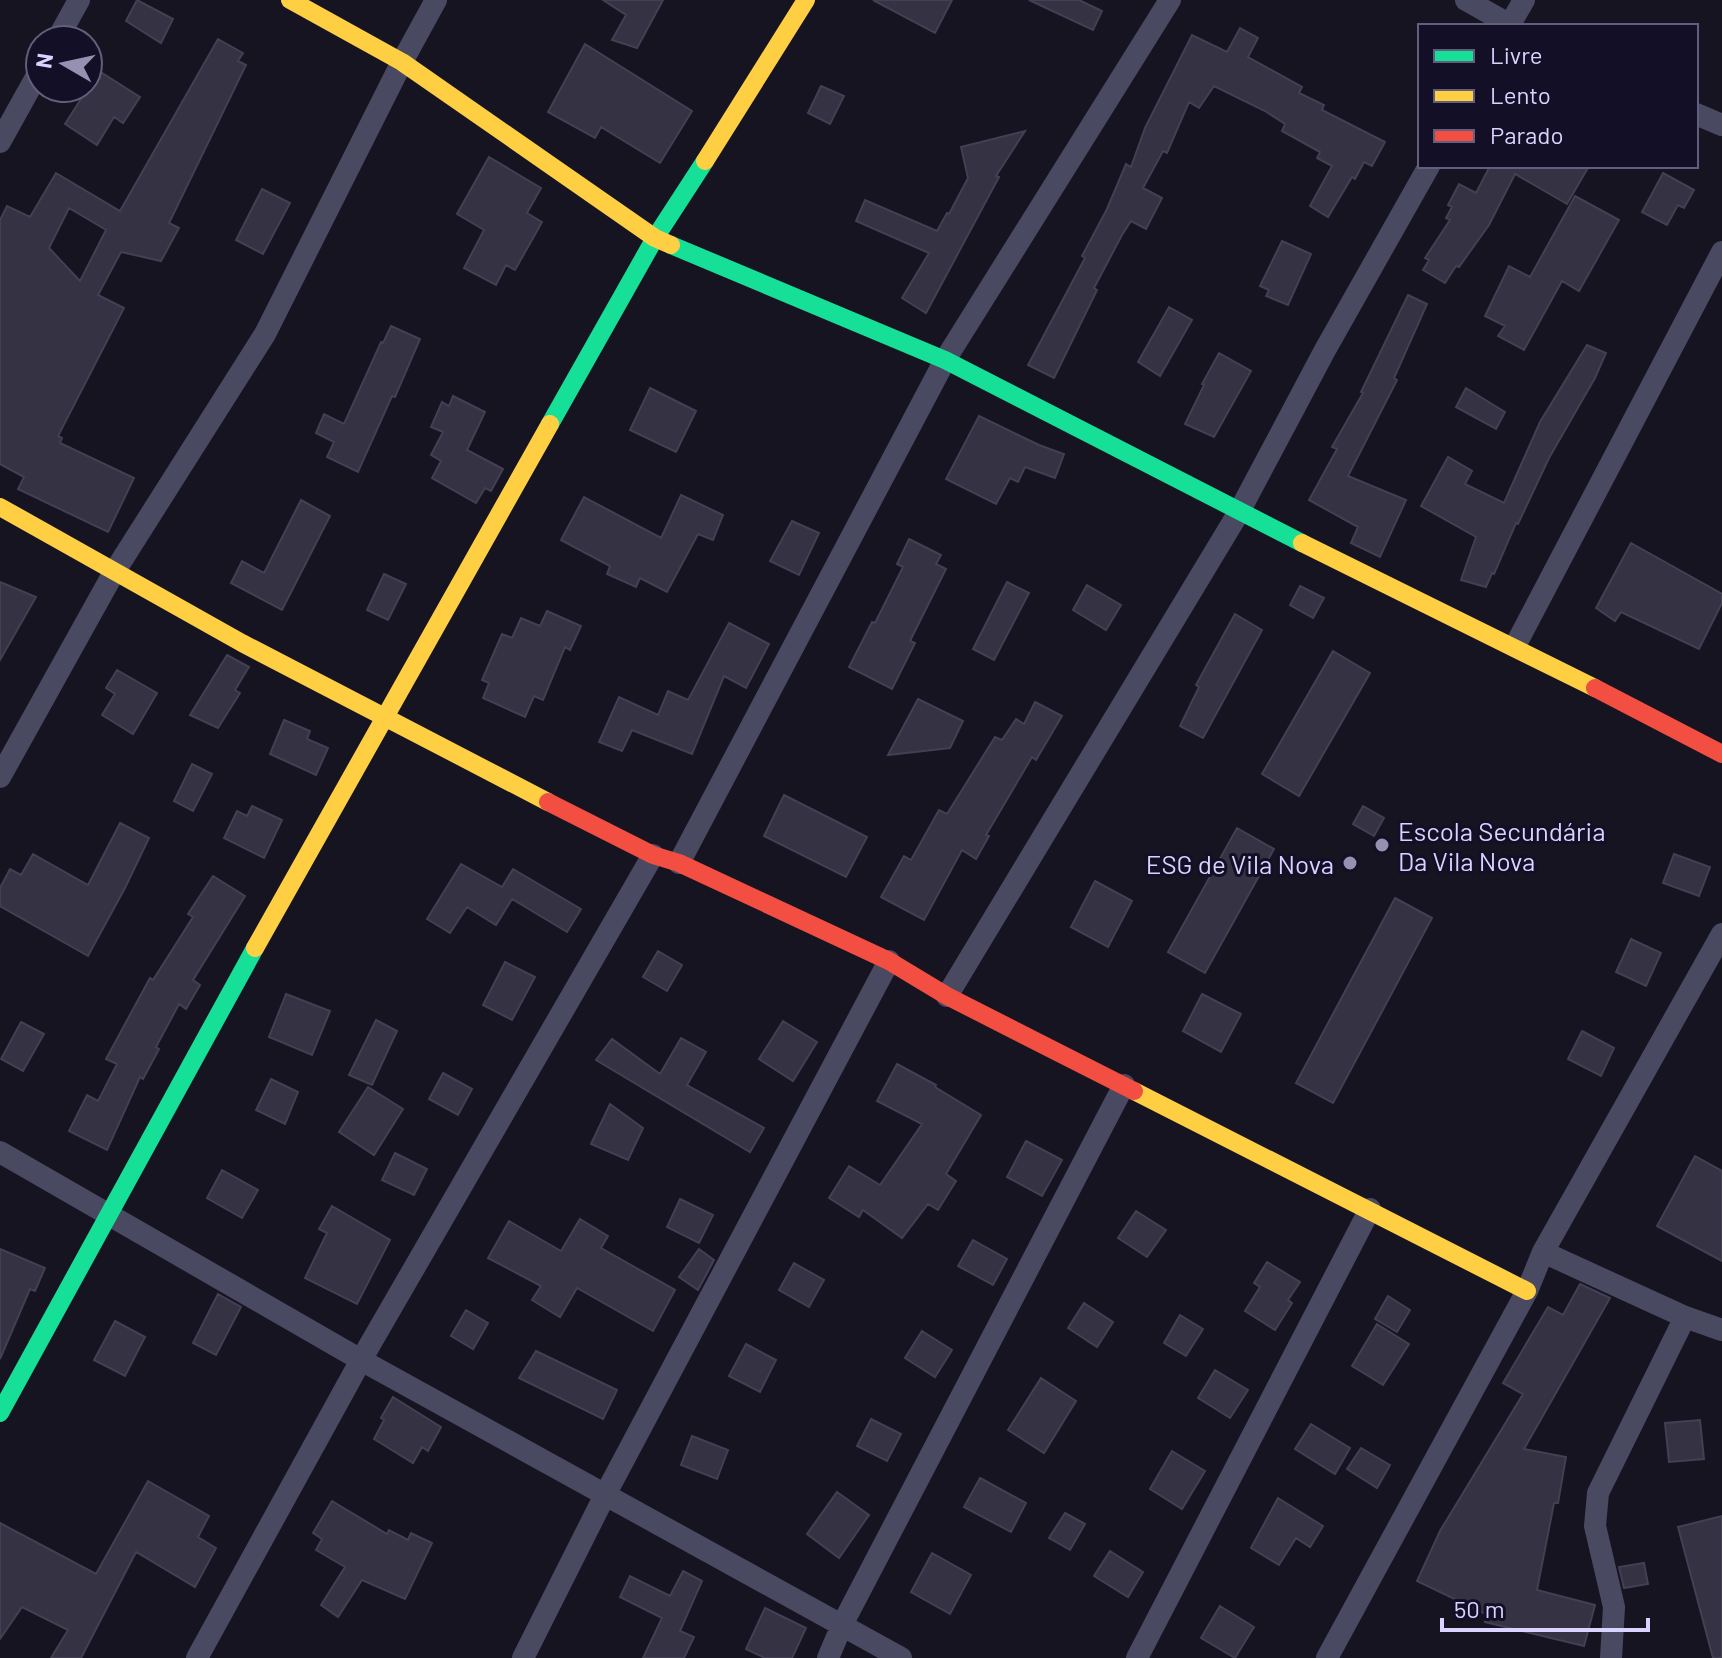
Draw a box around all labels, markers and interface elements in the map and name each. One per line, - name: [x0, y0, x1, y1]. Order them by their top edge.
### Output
- north arrow: [24, 24, 104, 104]
- legend: [1418, 24, 1698, 168]
- text: Livre: [1490, 40, 1543, 69]
- text: N: [29, 51, 57, 70]
- text: Lento: [1490, 80, 1551, 109]
- text: Parado: [1490, 120, 1564, 149]
- place label: Escola Secundária Da Vila Nova: [1398, 815, 1605, 876]
- marker: Escola Secundária Da Vila Nova: [1373, 836, 1391, 854]
- place label: ESG de Vila Nova: [1146, 848, 1334, 879]
- marker: ESG de Vila Nova: [1341, 854, 1359, 872]
- scale bar: [1442, 1582, 1648, 1632]
- text: 50 m: [1454, 1594, 1505, 1623]

